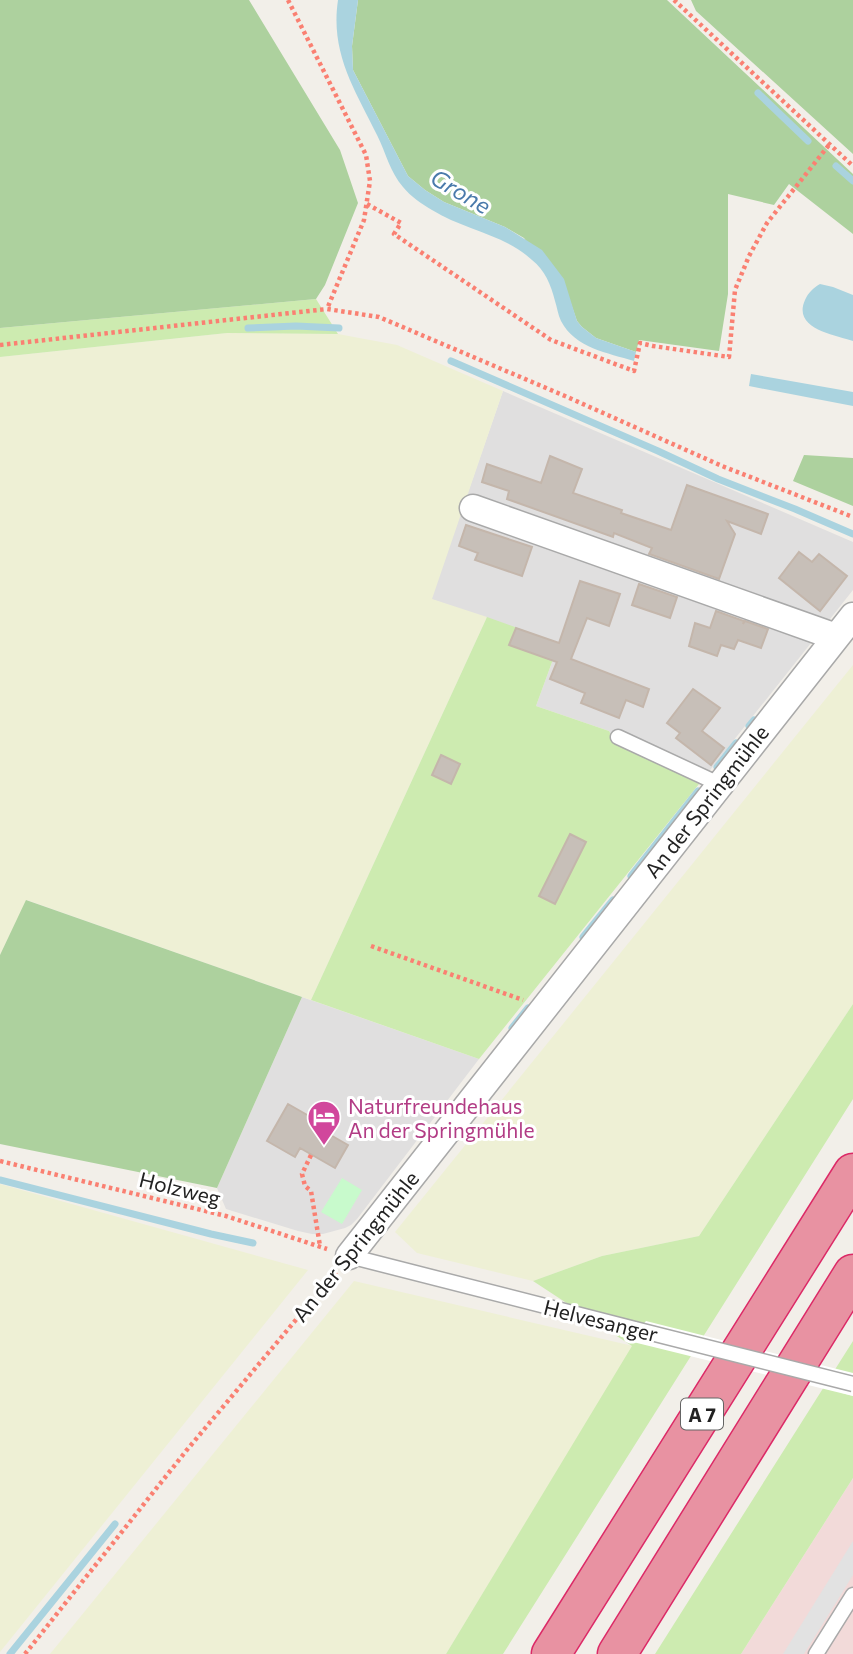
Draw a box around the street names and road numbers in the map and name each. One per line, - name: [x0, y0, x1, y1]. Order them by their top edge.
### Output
- street label: An der Springmühle: [639, 720, 773, 882]
- street label: Holzweg: [137, 1166, 223, 1210]
- street label: An der Springmühle: [287, 1166, 423, 1326]
- street label: Helvesanger: [541, 1294, 661, 1346]
- road number: A 7: [681, 1398, 723, 1430]

